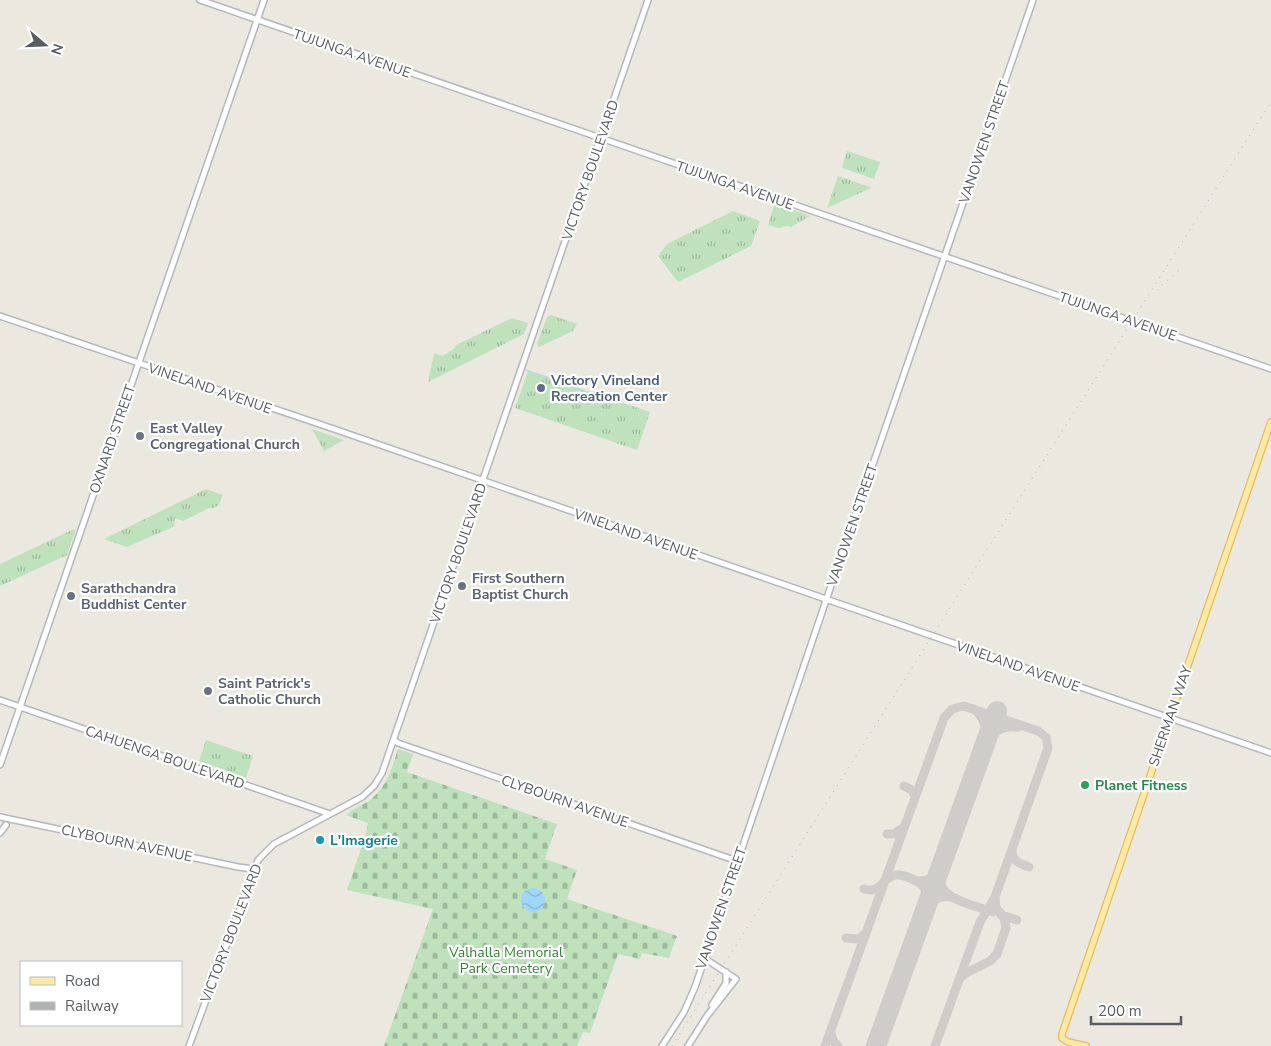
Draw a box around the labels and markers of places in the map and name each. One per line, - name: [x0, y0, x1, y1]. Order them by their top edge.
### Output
- place label: Victory Vineland Recreation Center: [550, 371, 668, 406]
- marker: Victory Vineland Recreation Center: [535, 382, 547, 394]
- place label: East Valley Congregational Church: [150, 419, 300, 454]
- marker: East Valley Congregational Church: [134, 430, 146, 442]
- place label: First Southern Baptist Church: [472, 569, 568, 604]
- place label: Sarathchandra Buddhist Center: [81, 579, 187, 614]
- marker: First Southern Baptist Church: [456, 580, 468, 592]
- marker: Sarathchandra Buddhist Center: [65, 590, 77, 602]
- place label: Saint Patrick's Catholic Church: [218, 674, 321, 709]
- marker: Saint Patrick's Catholic Church: [202, 685, 214, 697]
- place label: Planet Fitness: [1095, 776, 1188, 795]
- marker: Planet Fitness: [1079, 779, 1091, 791]
- place label: L'Imagerie: [330, 831, 398, 850]
- marker: L'Imagerie: [314, 834, 326, 846]

